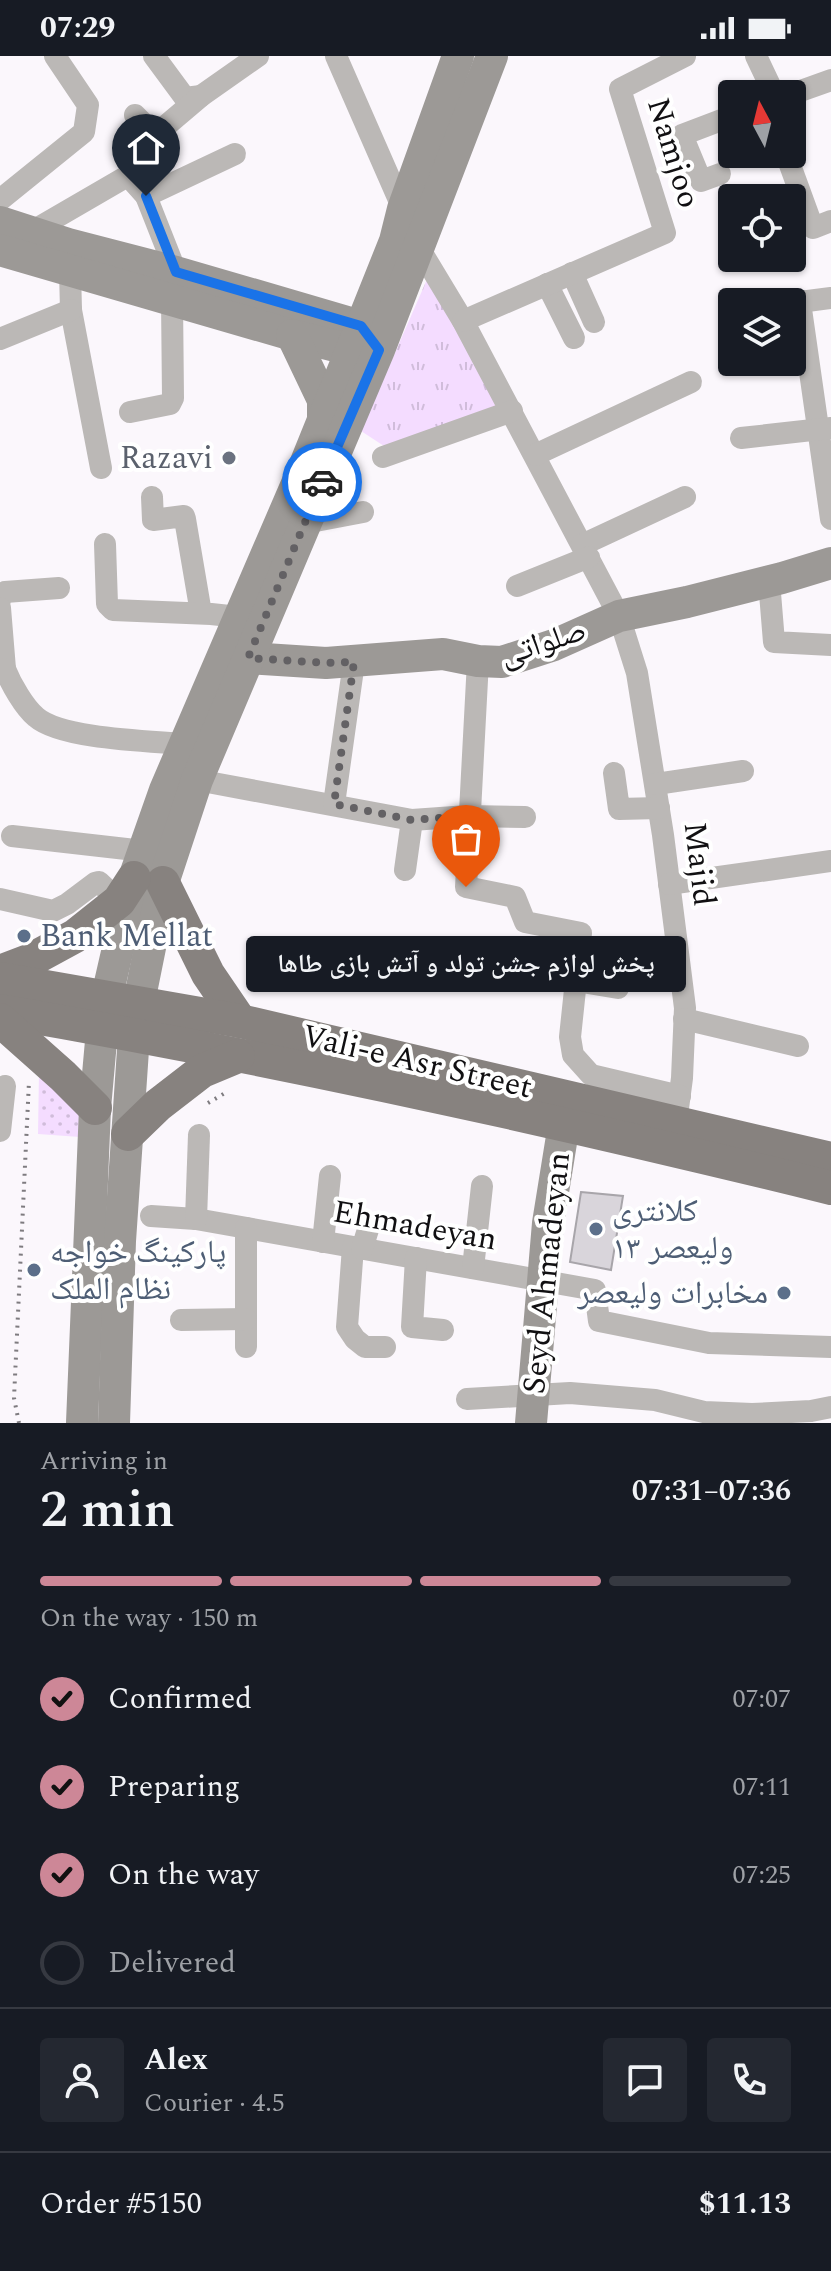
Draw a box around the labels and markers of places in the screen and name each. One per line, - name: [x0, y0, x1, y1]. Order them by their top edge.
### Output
- pin: [112, 114, 180, 196]
- place label: Razavi: [120, 434, 213, 483]
- marker: Razavi: [220, 449, 238, 467]
- pin: [432, 805, 500, 887]
- place label: Bank Mellat: [40, 912, 213, 961]
- marker: Bank Mellat: [15, 927, 33, 945]
- callout: پخش لوازم جشن تولد و آتش بازی طاها: [246, 935, 686, 991]
- place label: کلانتری ۱۳ ولیعصر: [612, 1187, 733, 1273]
- marker: کلانتری ۱۳ ولیعصر: [587, 1220, 605, 1238]
- place label: پارکینگ خواجه نظام الملک: [50, 1228, 226, 1314]
- marker: پارکینگ خواجه نظام الملک: [25, 1261, 43, 1279]
- place label: مخابرات ولیعصر: [577, 1269, 768, 1318]
- marker: مخابرات ولیعصر: [775, 1284, 793, 1302]

